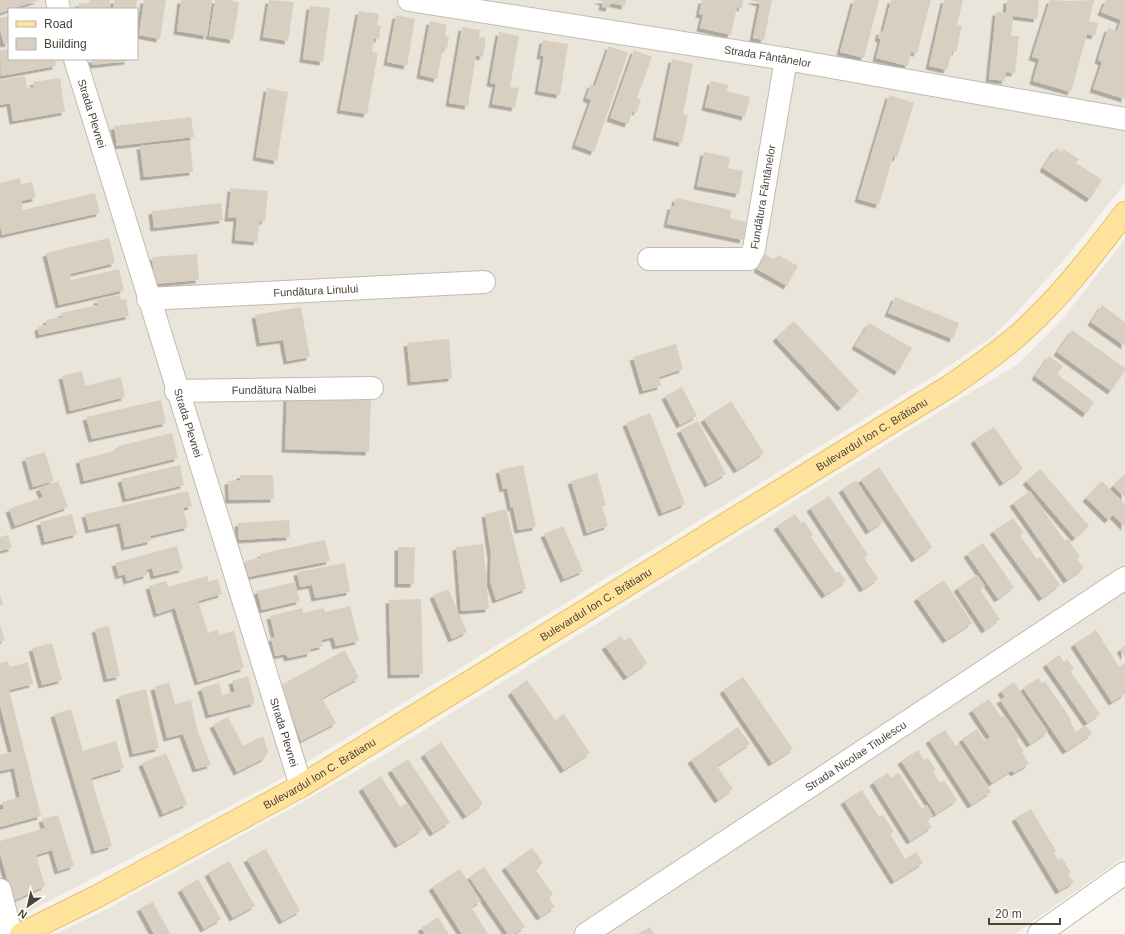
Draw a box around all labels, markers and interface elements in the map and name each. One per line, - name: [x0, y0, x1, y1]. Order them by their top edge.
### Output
- legend: [8, 8, 138, 60]
- text: Road: [44, 17, 73, 31]
- text: Building: [44, 37, 87, 51]
- street label: Strada Fântânelor: [723, 43, 812, 69]
- street label: Strada Plevnei: [76, 77, 108, 149]
- street label: Fundătura Fântânelor: [748, 143, 778, 250]
- street label: Fundătura Linului: [273, 282, 359, 299]
- street label: Fundătura Nalbei: [232, 383, 316, 396]
- street label: Strada Plevnei: [172, 387, 204, 459]
- street label: Bulevardul Ion C. Brătianu: [814, 395, 929, 473]
- street label: Bulevardul Ion C. Brătianu: [538, 565, 654, 643]
- street label: Strada Plevnei: [268, 696, 301, 768]
- street label: Strada Nicolae Titulescu: [803, 718, 908, 794]
- street label: Bulevardul Ion C. Brătianu: [261, 735, 378, 811]
- north arrow: [8, 886, 48, 926]
- scale bar: [989, 900, 1060, 926]
- text: N: [16, 907, 29, 921]
- text: 20 m: [995, 907, 1022, 921]

